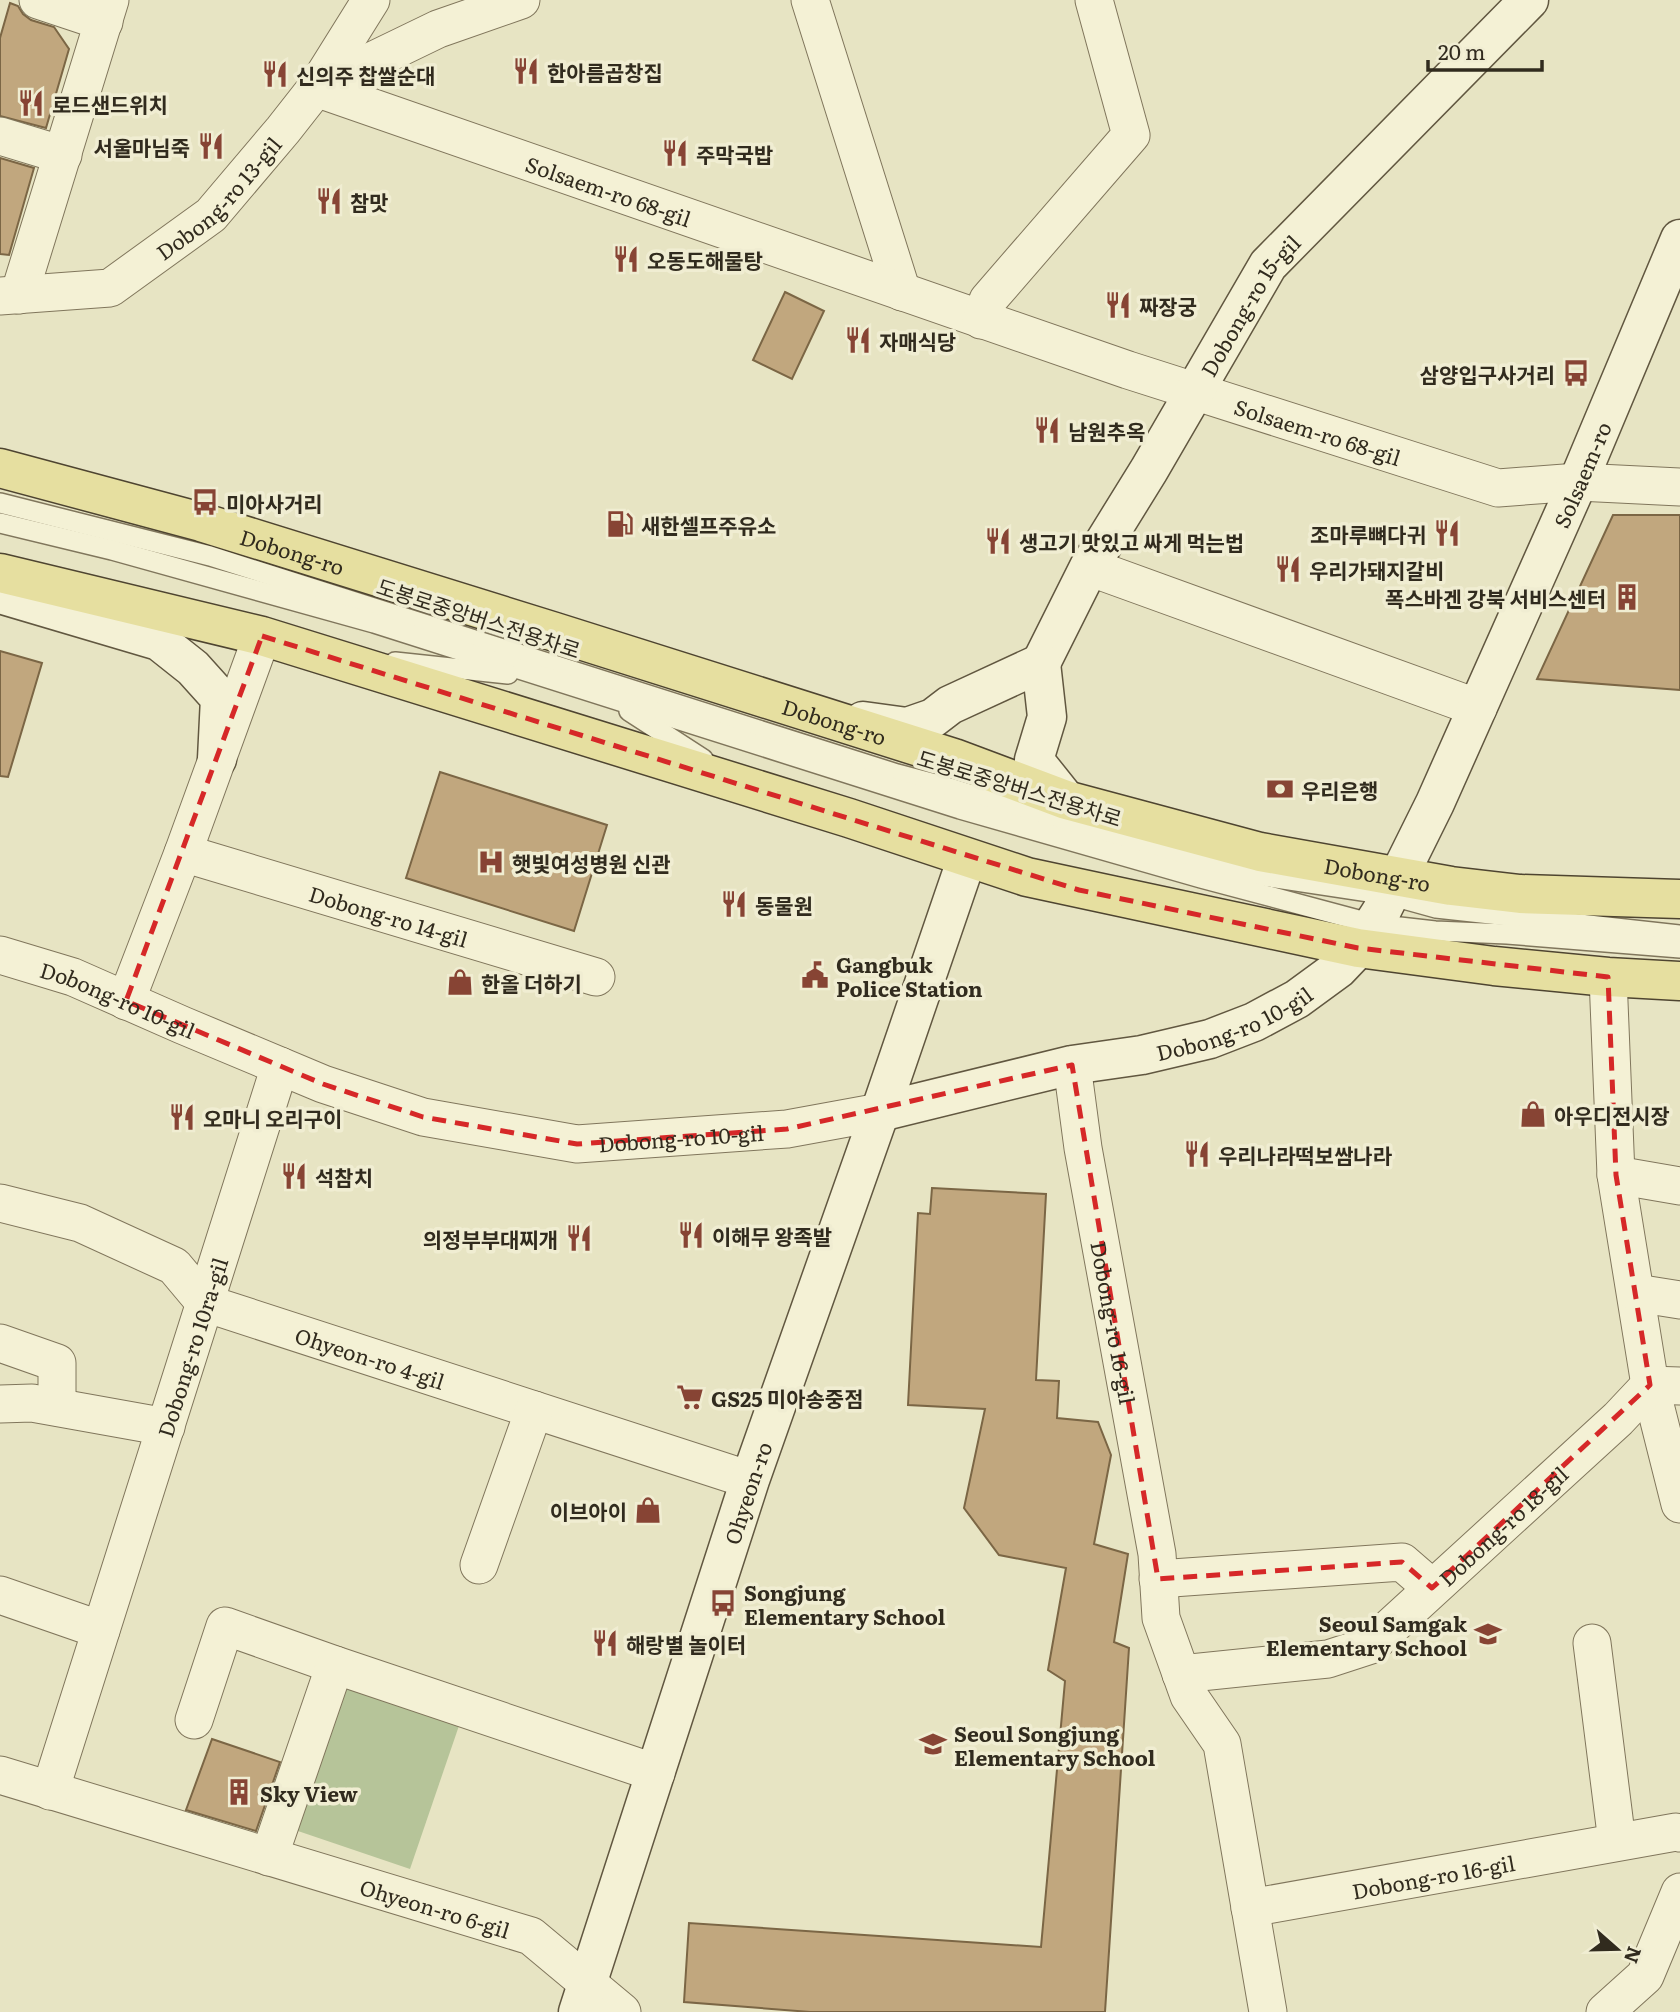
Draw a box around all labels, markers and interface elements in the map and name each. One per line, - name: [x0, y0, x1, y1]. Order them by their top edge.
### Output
- scale bar: [1428, 28, 1542, 72]
- text: 20 m: [1438, 35, 1485, 66]
- restaurant icon: 한아름곱창집: [511, 56, 541, 86]
- place label: 한아름곱창집: [547, 56, 663, 87]
- restaurant icon: 신의주 찹쌀순대: [260, 59, 290, 89]
- place label: 신의주 찹쌀순대: [296, 59, 435, 90]
- restaurant icon: 로드샌드위치: [16, 88, 46, 118]
- place label: 로드샌드위치: [52, 88, 168, 119]
- street label: Dobong-ro 13-gil: [149, 129, 287, 266]
- place label: 서울마님죽: [93, 131, 190, 162]
- restaurant icon: 서울마님죽: [196, 131, 226, 161]
- restaurant icon: 주막국밥: [660, 138, 690, 168]
- place label: 주막국밥: [696, 138, 773, 169]
- street label: Solsaem-ro 68-gil: [522, 147, 696, 233]
- restaurant icon: 참맛: [314, 186, 344, 216]
- place label: 참맛: [350, 186, 389, 217]
- street label: Dobong-ro 15-gil: [1192, 227, 1306, 381]
- restaurant icon: 오동도해물탕: [611, 244, 641, 274]
- place label: 오동도해물탕: [647, 244, 763, 275]
- restaurant icon: 짜장궁: [1103, 290, 1133, 320]
- place label: 짜장궁: [1139, 290, 1197, 321]
- restaurant icon: 자매식당: [843, 325, 873, 355]
- place label: 자매식당: [879, 325, 956, 356]
- place label: 삼양입구사거리: [1420, 358, 1555, 389]
- bus stop icon: 삼양입구사거리: [1561, 358, 1591, 388]
- street label: Solsaem-ro 68-gil: [1231, 390, 1405, 472]
- restaurant icon: 남원추옥: [1032, 415, 1062, 445]
- place label: 남원추옥: [1068, 415, 1145, 446]
- street label: Solsaem-ro: [1544, 416, 1617, 532]
- bus stop icon: 미아사거리: [190, 487, 220, 517]
- place label: 미아사거리: [226, 487, 323, 518]
- fuel station icon: 새한셀프주유소: [605, 509, 635, 539]
- place label: 새한셀프주유소: [641, 509, 776, 540]
- place label: 조마루뼈다귀: [1310, 518, 1426, 549]
- restaurant icon: 조마루뼈다귀: [1432, 518, 1462, 548]
- street label: Dobong-ro: [237, 520, 349, 581]
- restaurant icon: 생고기 맛있고 싸게 먹는법: [983, 526, 1013, 556]
- place label: 생고기 맛있고 싸게 먹는법: [1019, 526, 1244, 557]
- restaurant icon: 우리가돼지갈비: [1273, 554, 1303, 584]
- place label: 우리가돼지갈비: [1309, 554, 1444, 585]
- street label: 도봉로중앙버스전용차로: [373, 569, 585, 665]
- place label: 폭스바겐 강북 서비스센터: [1385, 582, 1606, 613]
- building icon: 폭스바겐 강북 서비스센터: [1612, 582, 1642, 612]
- street label: Dobong-ro: [779, 689, 891, 751]
- street label: 도봉로중앙버스전용차로: [914, 741, 1126, 833]
- bank icon: 우리은행: [1265, 774, 1295, 804]
- place label: 우리은행: [1301, 774, 1378, 805]
- hospital icon: 햇빛여성병원 신관: [476, 847, 506, 877]
- place label: 햇빛여성병원 신관: [512, 847, 671, 878]
- street label: Dobong-ro: [1322, 848, 1433, 898]
- street label: Dobong-ro 14-gil: [306, 876, 472, 953]
- restaurant icon: 동물원: [719, 889, 749, 919]
- place label: 동물원: [755, 889, 813, 920]
- place label: Gangbuk Police Station: [836, 948, 983, 1003]
- street label: Dobong-ro 10-gil: [37, 953, 201, 1045]
- public building icon: Gangbuk Police Station: [800, 960, 830, 990]
- shop icon: 한올 더하기: [445, 967, 475, 997]
- place label: 한올 더하기: [481, 967, 582, 998]
- street label: Dobong-ro 10-gil: [1153, 978, 1318, 1067]
- shop icon: 아우디전시장: [1518, 1099, 1548, 1129]
- place label: 아우디전시장: [1554, 1099, 1670, 1130]
- restaurant icon: 오마니 오리구이: [167, 1102, 197, 1132]
- place label: 오마니 오리구이: [203, 1102, 342, 1133]
- street label: Dobong-ro 10-gil: [597, 1115, 765, 1158]
- restaurant icon: 우리나라떡보쌈나라: [1182, 1139, 1212, 1169]
- place label: 우리나라떡보쌈나라: [1218, 1139, 1393, 1170]
- restaurant icon: 석참치: [279, 1161, 309, 1191]
- place label: 석참치: [315, 1161, 373, 1192]
- restaurant icon: 이해무 왕족발: [676, 1220, 706, 1250]
- place label: 이해무 왕족발: [712, 1220, 832, 1251]
- place label: 의정부부대찌개: [423, 1223, 558, 1254]
- restaurant icon: 의정부부대찌개: [564, 1223, 594, 1253]
- street label: Dobong-ro 16-gil: [1085, 1238, 1145, 1406]
- street label: Dobong-ro 10ra-gil: [148, 1253, 234, 1441]
- street label: Ohyeon-ro 4-gil: [292, 1318, 449, 1395]
- supermarket icon: GS25 미아송중점: [675, 1382, 705, 1412]
- place label: GS25 미아송중점: [711, 1382, 863, 1413]
- street label: Ohyeon-ro: [715, 1437, 778, 1548]
- street label: Dobong-ro 18-gil: [1431, 1458, 1574, 1592]
- place label: 이브아이: [550, 1495, 627, 1526]
- shop icon: 이브아이: [633, 1495, 663, 1525]
- place label: Songjung Elementary School: [744, 1576, 946, 1631]
- bus stop icon: Songjung Elementary School: [708, 1588, 738, 1618]
- place label: Seoul Samgak Elementary School: [1266, 1607, 1468, 1662]
- school or university icon: Seoul Samgak Elementary School: [1473, 1619, 1503, 1649]
- restaurant icon: 해랑별 놀이터: [590, 1628, 620, 1658]
- place label: 해랑별 놀이터: [626, 1628, 746, 1659]
- place label: Seoul Songjung Elementary School: [954, 1717, 1156, 1772]
- school or university icon: Seoul Songjung Elementary School: [918, 1729, 948, 1759]
- building icon: Sky View: [224, 1777, 254, 1807]
- place label: Sky View: [260, 1777, 358, 1808]
- street label: Dobong-ro 16-gil: [1349, 1846, 1517, 1905]
- street label: Ohyeon-ro 6-gil: [357, 1870, 514, 1944]
- north arrow: [1582, 1914, 1652, 1984]
- text: N: [1618, 1943, 1650, 1967]

